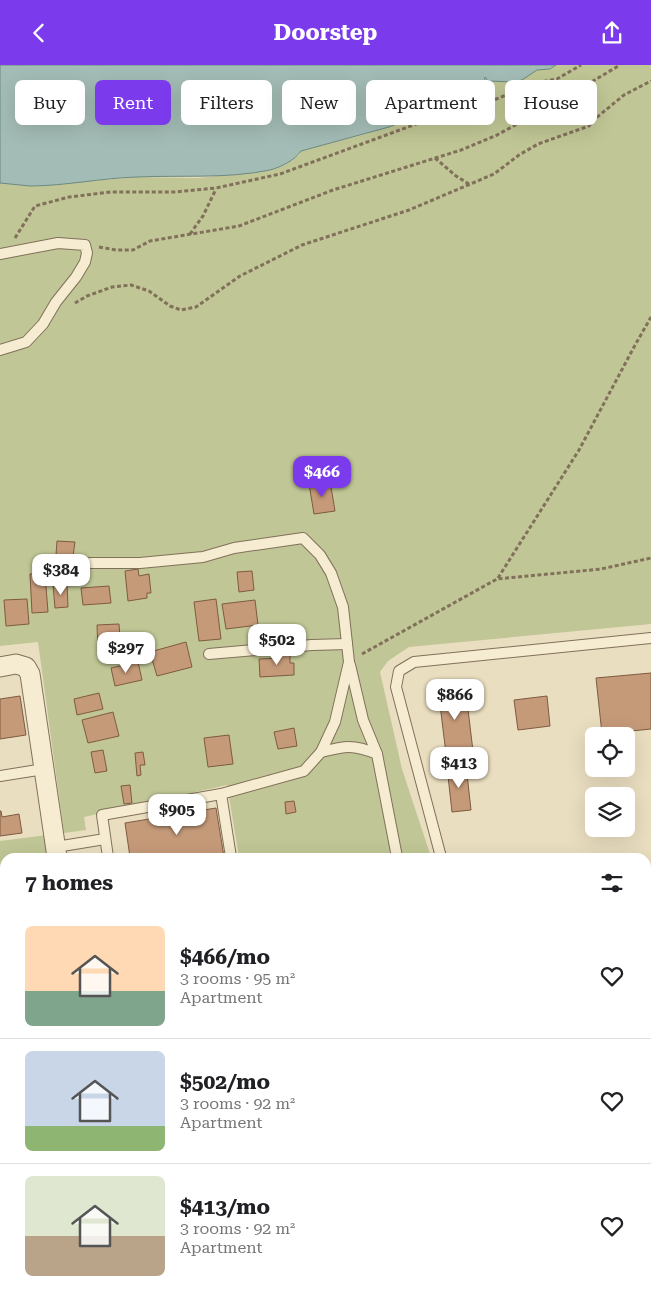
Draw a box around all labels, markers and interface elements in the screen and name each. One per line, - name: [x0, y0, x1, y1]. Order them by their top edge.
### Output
- icon: back: [25, 19, 53, 47]
- icon: share: [598, 19, 626, 47]
- text: Doorstep: [274, 20, 377, 45]
- chip: Buy: [15, 80, 85, 125]
- chip: Rent: [95, 80, 171, 125]
- chip: Filters: [181, 80, 272, 125]
- chip: New: [282, 80, 356, 125]
- chip: Apartment: [366, 80, 495, 125]
- chip: House: [505, 80, 597, 125]
- pin: $466: [292, 455, 352, 498]
- text: $466: [304, 462, 340, 481]
- pin: $384: [31, 553, 91, 596]
- text: $384: [43, 560, 79, 579]
- pin: $502: [247, 623, 307, 666]
- text: $502: [259, 630, 295, 649]
- pin: $297: [96, 631, 156, 674]
- text: $297: [108, 638, 144, 657]
- pin: $866: [425, 679, 485, 721]
- text: $866: [437, 685, 473, 704]
- map controls: [585, 727, 635, 837]
- button: locate: [585, 727, 635, 777]
- pin: $413: [429, 747, 489, 789]
- text: $413: [441, 753, 477, 772]
- button: layers: [585, 787, 635, 837]
- pin: $905: [147, 793, 207, 836]
- text: $905: [159, 800, 195, 819]
- icon: filters: [598, 869, 626, 897]
- text: 7 homes: [25, 871, 113, 895]
- text: $466/mo: [180, 945, 270, 969]
- icon: home: [65, 946, 125, 1006]
- icon: heart: [598, 962, 626, 990]
- text: 3 rooms · 95 m²: [180, 969, 295, 988]
- text: Apartment: [180, 988, 263, 1007]
- text: $502/mo: [180, 1070, 270, 1094]
- icon: home: [65, 1071, 125, 1131]
- icon: heart: [598, 1087, 626, 1115]
- text: 3 rooms · 92 m²: [180, 1094, 295, 1113]
- text: Apartment: [180, 1113, 263, 1132]
- text: $413/mo: [180, 1195, 270, 1219]
- icon: home: [65, 1196, 125, 1256]
- icon: heart: [598, 1212, 626, 1240]
- text: 3 rooms · 92 m²: [180, 1219, 295, 1238]
- text: Apartment: [180, 1238, 263, 1257]

